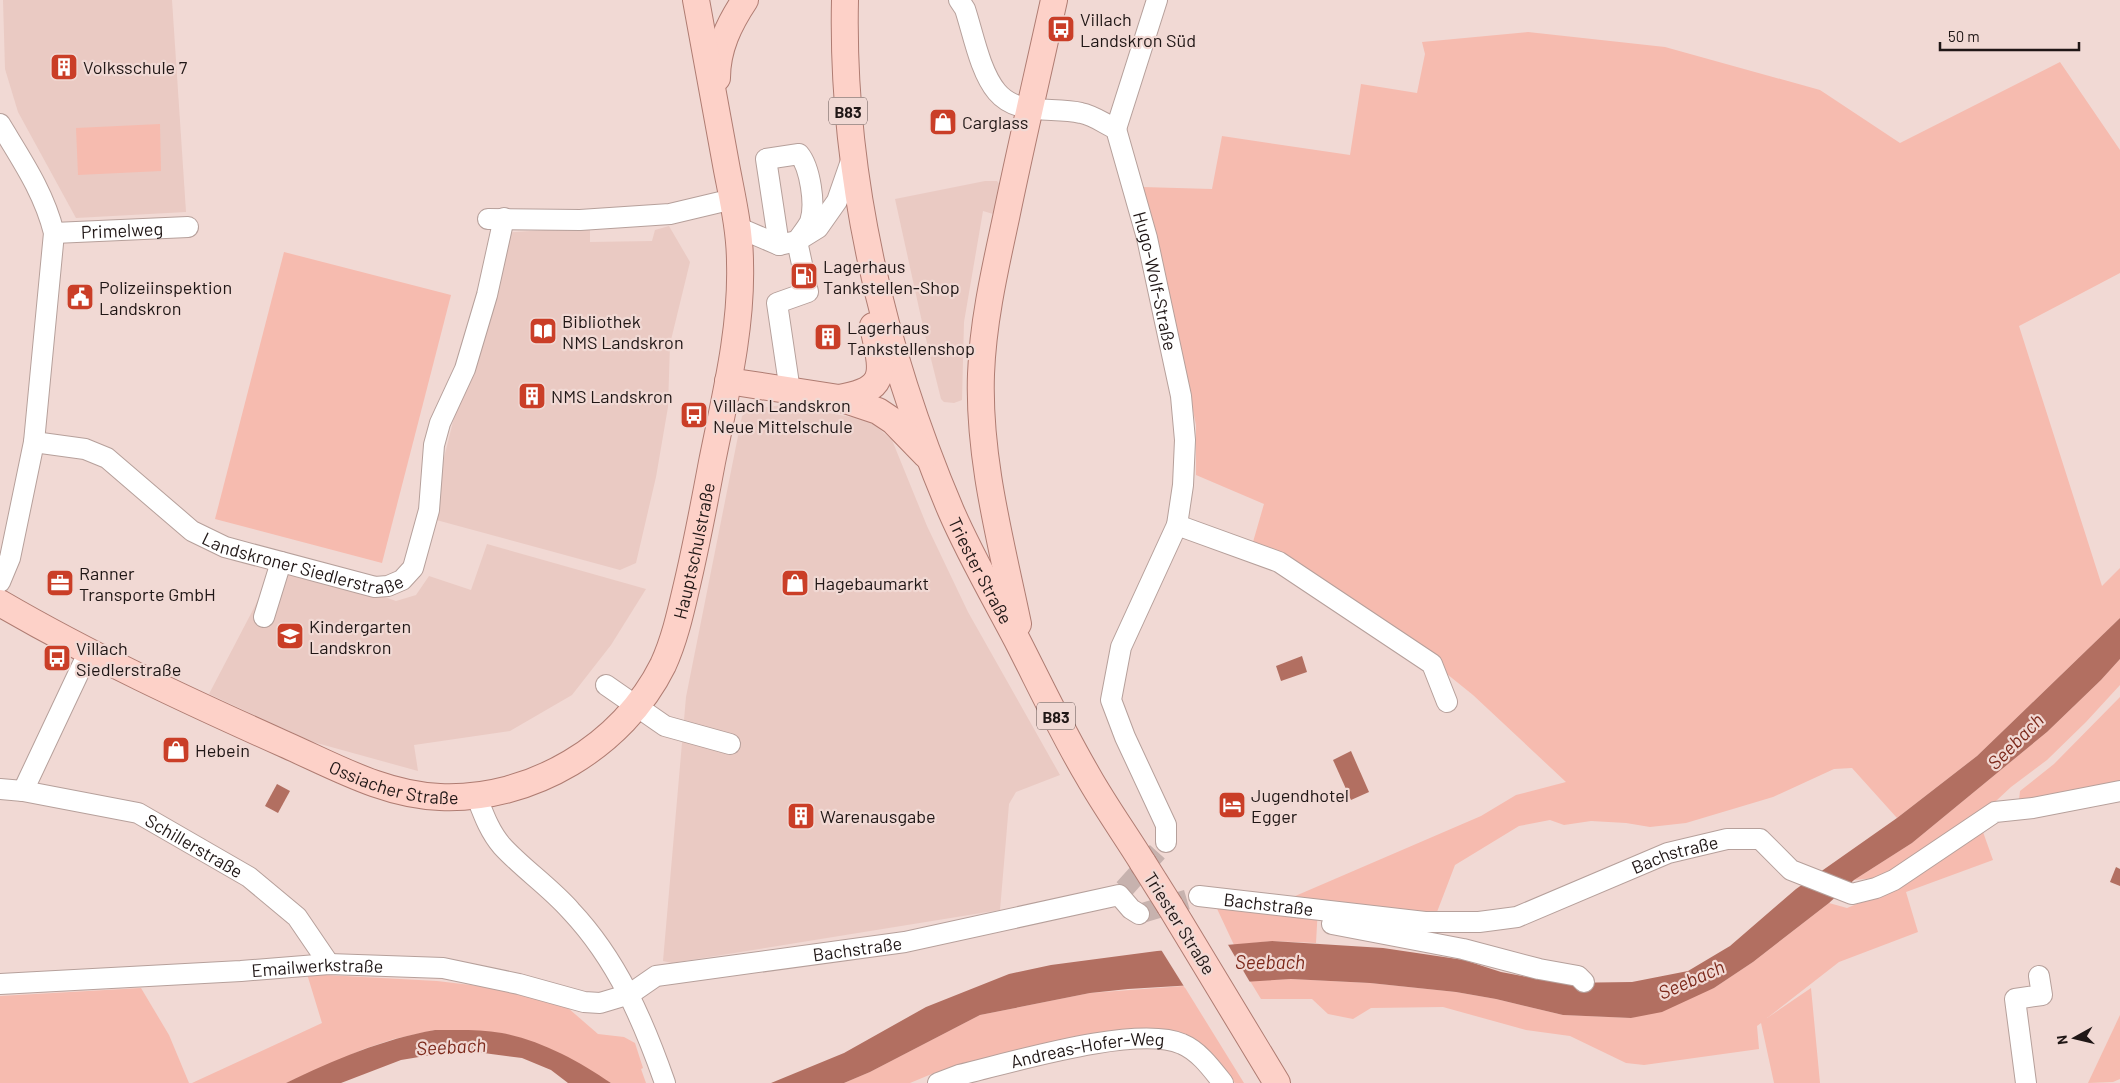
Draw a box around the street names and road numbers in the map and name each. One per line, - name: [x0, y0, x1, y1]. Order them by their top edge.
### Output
- road number: B83: [829, 98, 867, 124]
- street label: Hugo-Wolf-Straße: [1129, 209, 1182, 352]
- street label: Primelweg: [80, 217, 164, 243]
- street label: Hauptschulstraße: [668, 481, 719, 621]
- street label: Triester Straße: [944, 513, 1017, 628]
- street label: Landskroner Siedlerstraße: [199, 527, 407, 598]
- road number: B83: [1037, 702, 1075, 729]
- street label: Ossiacher Straße: [326, 755, 459, 808]
- street label: Schillerstraße: [141, 809, 247, 882]
- street label: Bachstraße: [1628, 830, 1720, 878]
- street label: Triester Straße: [1140, 868, 1220, 978]
- street label: Bachstraße: [1223, 888, 1315, 920]
- street label: Bachstraße: [811, 932, 903, 965]
- street label: Emailwerkstraße: [251, 953, 384, 981]
- street label: Andreas-Hofer-Weg: [1008, 1027, 1165, 1072]

